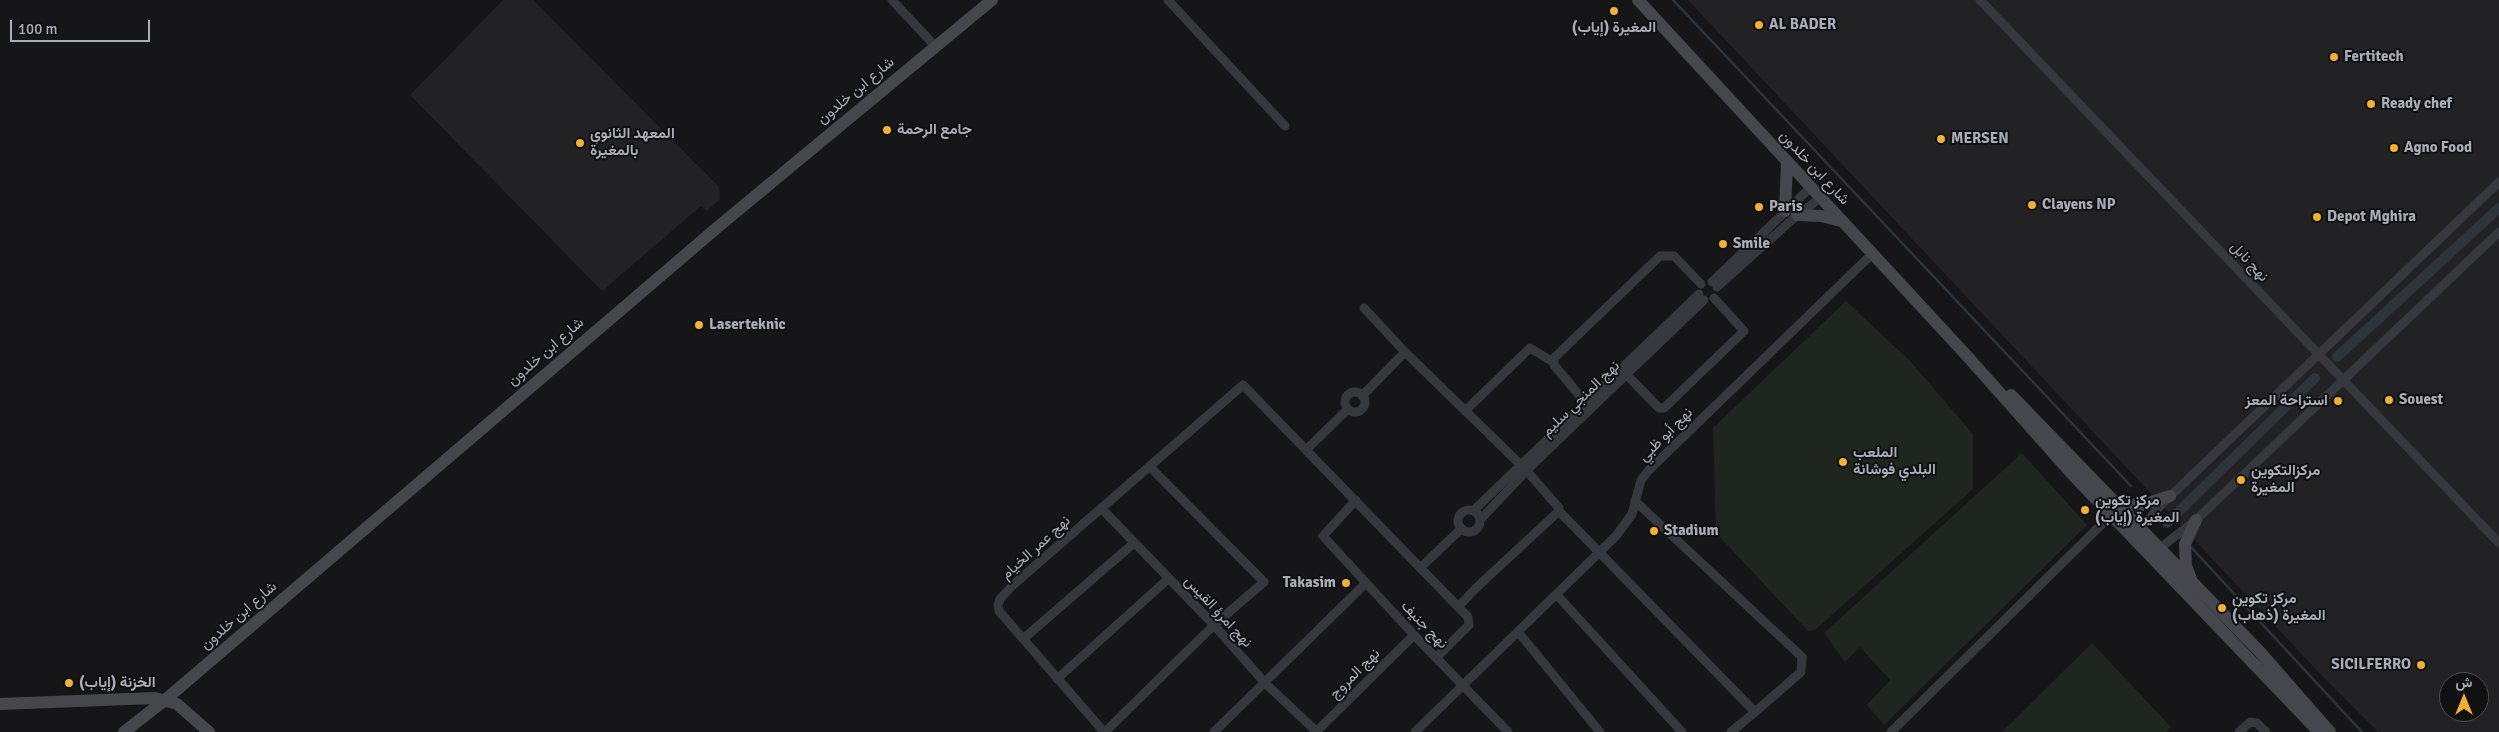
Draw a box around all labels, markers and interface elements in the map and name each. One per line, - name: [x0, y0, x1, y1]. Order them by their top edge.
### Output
- marker: المغيرة (إياب): [1608, 5, 1620, 17]
- scale bar: [12, 10, 152, 42]
- place label: AL BADER: [1769, 16, 1836, 34]
- place label: المغيرة (إياب): [1572, 19, 1656, 37]
- marker: AL BADER: [1753, 19, 1765, 31]
- text: 100 m: [18, 20, 58, 38]
- place label: Fertitech: [2344, 48, 2404, 66]
- marker: Fertitech: [2328, 51, 2340, 63]
- street label: شارع ابن خلدون: [814, 54, 898, 128]
- place label: Ready chef: [2381, 95, 2452, 113]
- marker: Ready chef: [2365, 98, 2377, 110]
- place label: جامع الرحمة: [897, 121, 972, 139]
- marker: جامع الرحمة: [881, 124, 893, 136]
- place label: المعهد الثانوي بالمغيرة: [590, 125, 675, 160]
- street label: شارع ابن خلدون: [1775, 127, 1853, 209]
- place label: MERSEN: [1951, 130, 2009, 148]
- marker: MERSEN: [1935, 133, 1947, 145]
- marker: المعهد الثانوي بالمغيرة: [574, 137, 586, 149]
- place label: Agno Food: [2404, 139, 2472, 157]
- marker: Agno Food: [2388, 142, 2400, 154]
- place label: Clayens NP: [2042, 196, 2116, 214]
- place label: Paris: [1769, 198, 1803, 216]
- marker: Clayens NP: [2026, 199, 2038, 211]
- marker: Paris: [1753, 201, 1765, 213]
- place label: Depot Mghira: [2327, 208, 2416, 226]
- marker: Depot Mghira: [2311, 211, 2323, 223]
- place label: Smile: [1733, 235, 1770, 253]
- marker: Smile: [1717, 238, 1729, 250]
- street label: نهج نابل: [2226, 238, 2272, 286]
- street label: شارع ابن خلدون: [504, 314, 588, 390]
- place label: Laserteknic: [709, 316, 786, 334]
- marker: Laserteknic: [693, 319, 705, 331]
- street label: نهج المنجي سليم: [1538, 357, 1624, 441]
- place label: Souest: [2399, 391, 2443, 409]
- place label: استراحة المعز: [2245, 392, 2328, 410]
- marker: Souest: [2383, 394, 2395, 406]
- marker: استراحة المعز: [2332, 395, 2344, 407]
- street label: نهج أبو ظبي: [1635, 404, 1697, 466]
- place label: الملعب البلدي فوشانة: [1853, 444, 1936, 479]
- marker: الملعب البلدي فوشانة: [1837, 456, 1849, 468]
- place label: مركزالتكوين المغيرة: [2251, 462, 2320, 497]
- marker: مركزالتكوين المغيرة: [2235, 474, 2247, 486]
- place label: مركز تكوين المغيرة (إياب): [2095, 492, 2179, 527]
- marker: مركز تكوين المغيرة (إياب): [2079, 504, 2091, 516]
- street label: نهج عمر الخيام: [998, 512, 1074, 584]
- place label: Stadium: [1664, 522, 1719, 540]
- marker: Stadium: [1648, 525, 1660, 537]
- street label: نهج امرؤ القيس: [1180, 572, 1256, 652]
- place label: Takasim: [1283, 574, 1336, 592]
- marker: Takasim: [1340, 577, 1352, 589]
- street label: شارع ابن خلدون: [197, 578, 281, 654]
- place label: مركز تكوين المغيرة (ذهاب): [2232, 590, 2326, 625]
- street label: نهج جنيف: [1397, 597, 1451, 653]
- marker: مركز تكوين المغيرة (ذهاب): [2216, 602, 2228, 614]
- street label: نهج المروج: [1326, 645, 1384, 703]
- place label: SICILFERRO: [2331, 656, 2411, 674]
- marker: SICILFERRO: [2415, 659, 2427, 671]
- north arrow: [2439, 672, 2489, 722]
- place label: الخزنة (إياب): [79, 674, 156, 692]
- text: ش: [2456, 674, 2472, 691]
- marker: الخزنة (إياب): [63, 677, 75, 689]

